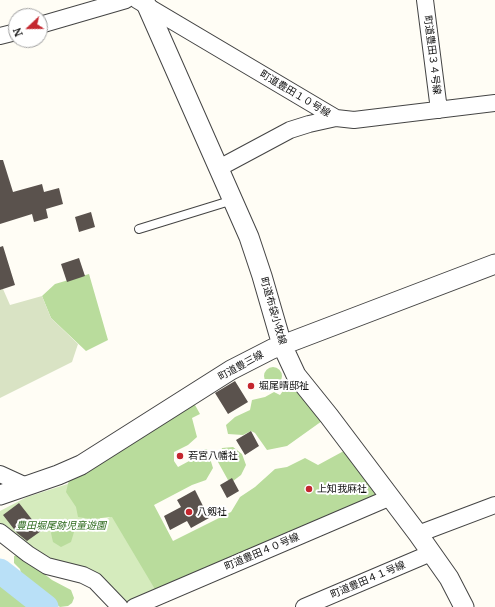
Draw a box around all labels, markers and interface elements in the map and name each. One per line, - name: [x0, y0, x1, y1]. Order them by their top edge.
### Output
- north arrow: [8, 8, 48, 48]
- street label: 町道豊田３４号線: [421, 15, 443, 95]
- text: N: [10, 26, 26, 39]
- street label: 町道豊田１０号線: [258, 68, 332, 120]
- street label: 町道布袋小牧線: [258, 276, 288, 346]
- street label: 町道豊三線: [216, 349, 266, 383]
- place label: 堀尾晴邸祉: [259, 380, 309, 392]
- marker: 堀尾晴邸祉: [246, 381, 256, 391]
- place label: 若宮八幡社: [188, 450, 238, 462]
- marker: 若宮八幡社: [175, 451, 185, 461]
- place label: 上知我麻社: [317, 483, 367, 495]
- marker: 上知我麻社: [304, 484, 314, 494]
- place label: 八剱社: [197, 506, 227, 518]
- marker: 八剱社: [184, 507, 194, 517]
- park label: 豊田堀尾跡児童遊園: [16, 520, 106, 532]
- street label: 町道豊田４０号線: [223, 531, 301, 573]
- street label: 町道豊田４１号線: [329, 559, 407, 601]

